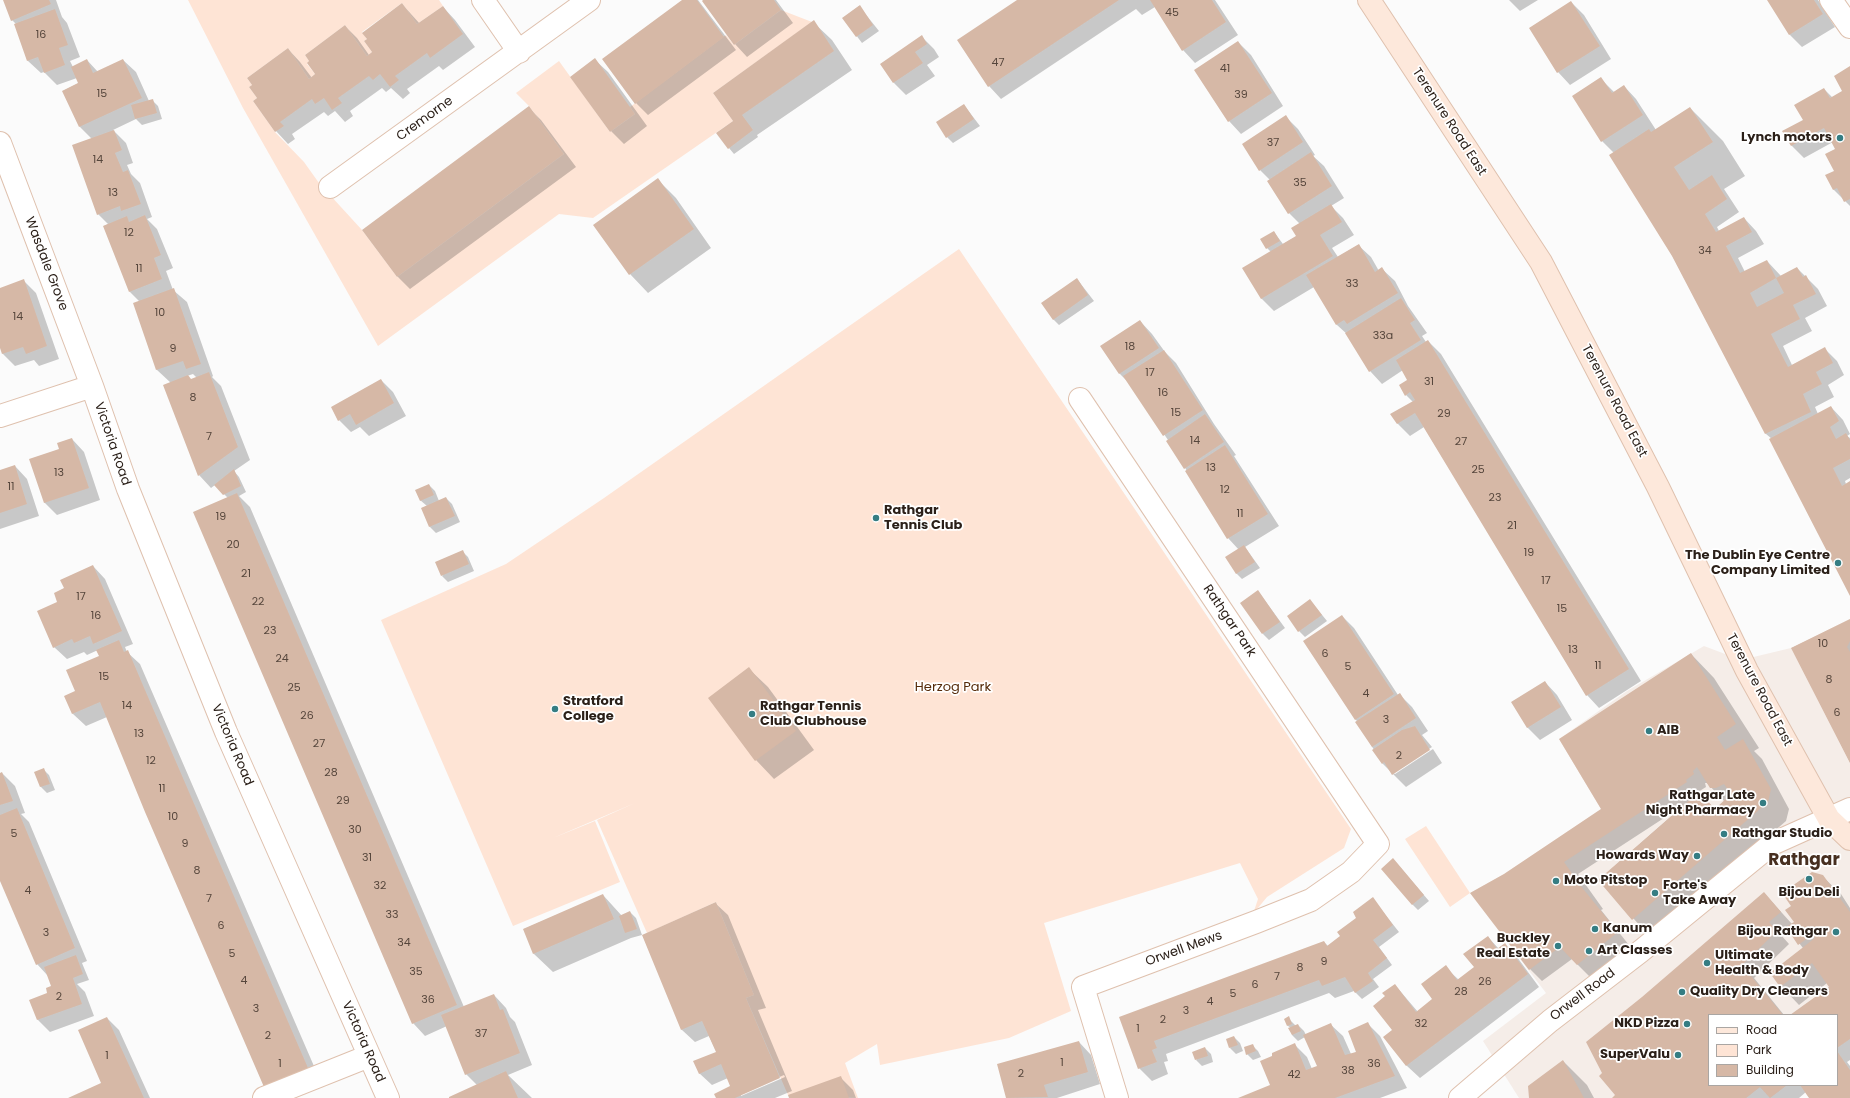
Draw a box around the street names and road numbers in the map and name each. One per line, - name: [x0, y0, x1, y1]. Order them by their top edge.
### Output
- street label: Terenure Road East: [1408, 65, 1490, 179]
- street label: Cremorne: [394, 93, 456, 145]
- street label: Wasdale Grove: [21, 215, 71, 313]
- street label: Terenure Road East: [1578, 342, 1650, 460]
- street label: Victoria Road: [90, 400, 134, 488]
- street label: Rathgar Park: [1199, 582, 1259, 660]
- street label: Terenure Road East: [1723, 631, 1795, 749]
- street label: Victoria Road: [208, 702, 256, 788]
- street label: Orwell Mews: [1144, 928, 1224, 970]
- street label: Orwell Road: [1547, 965, 1619, 1025]
- street label: Victoria Road: [338, 999, 388, 1085]

